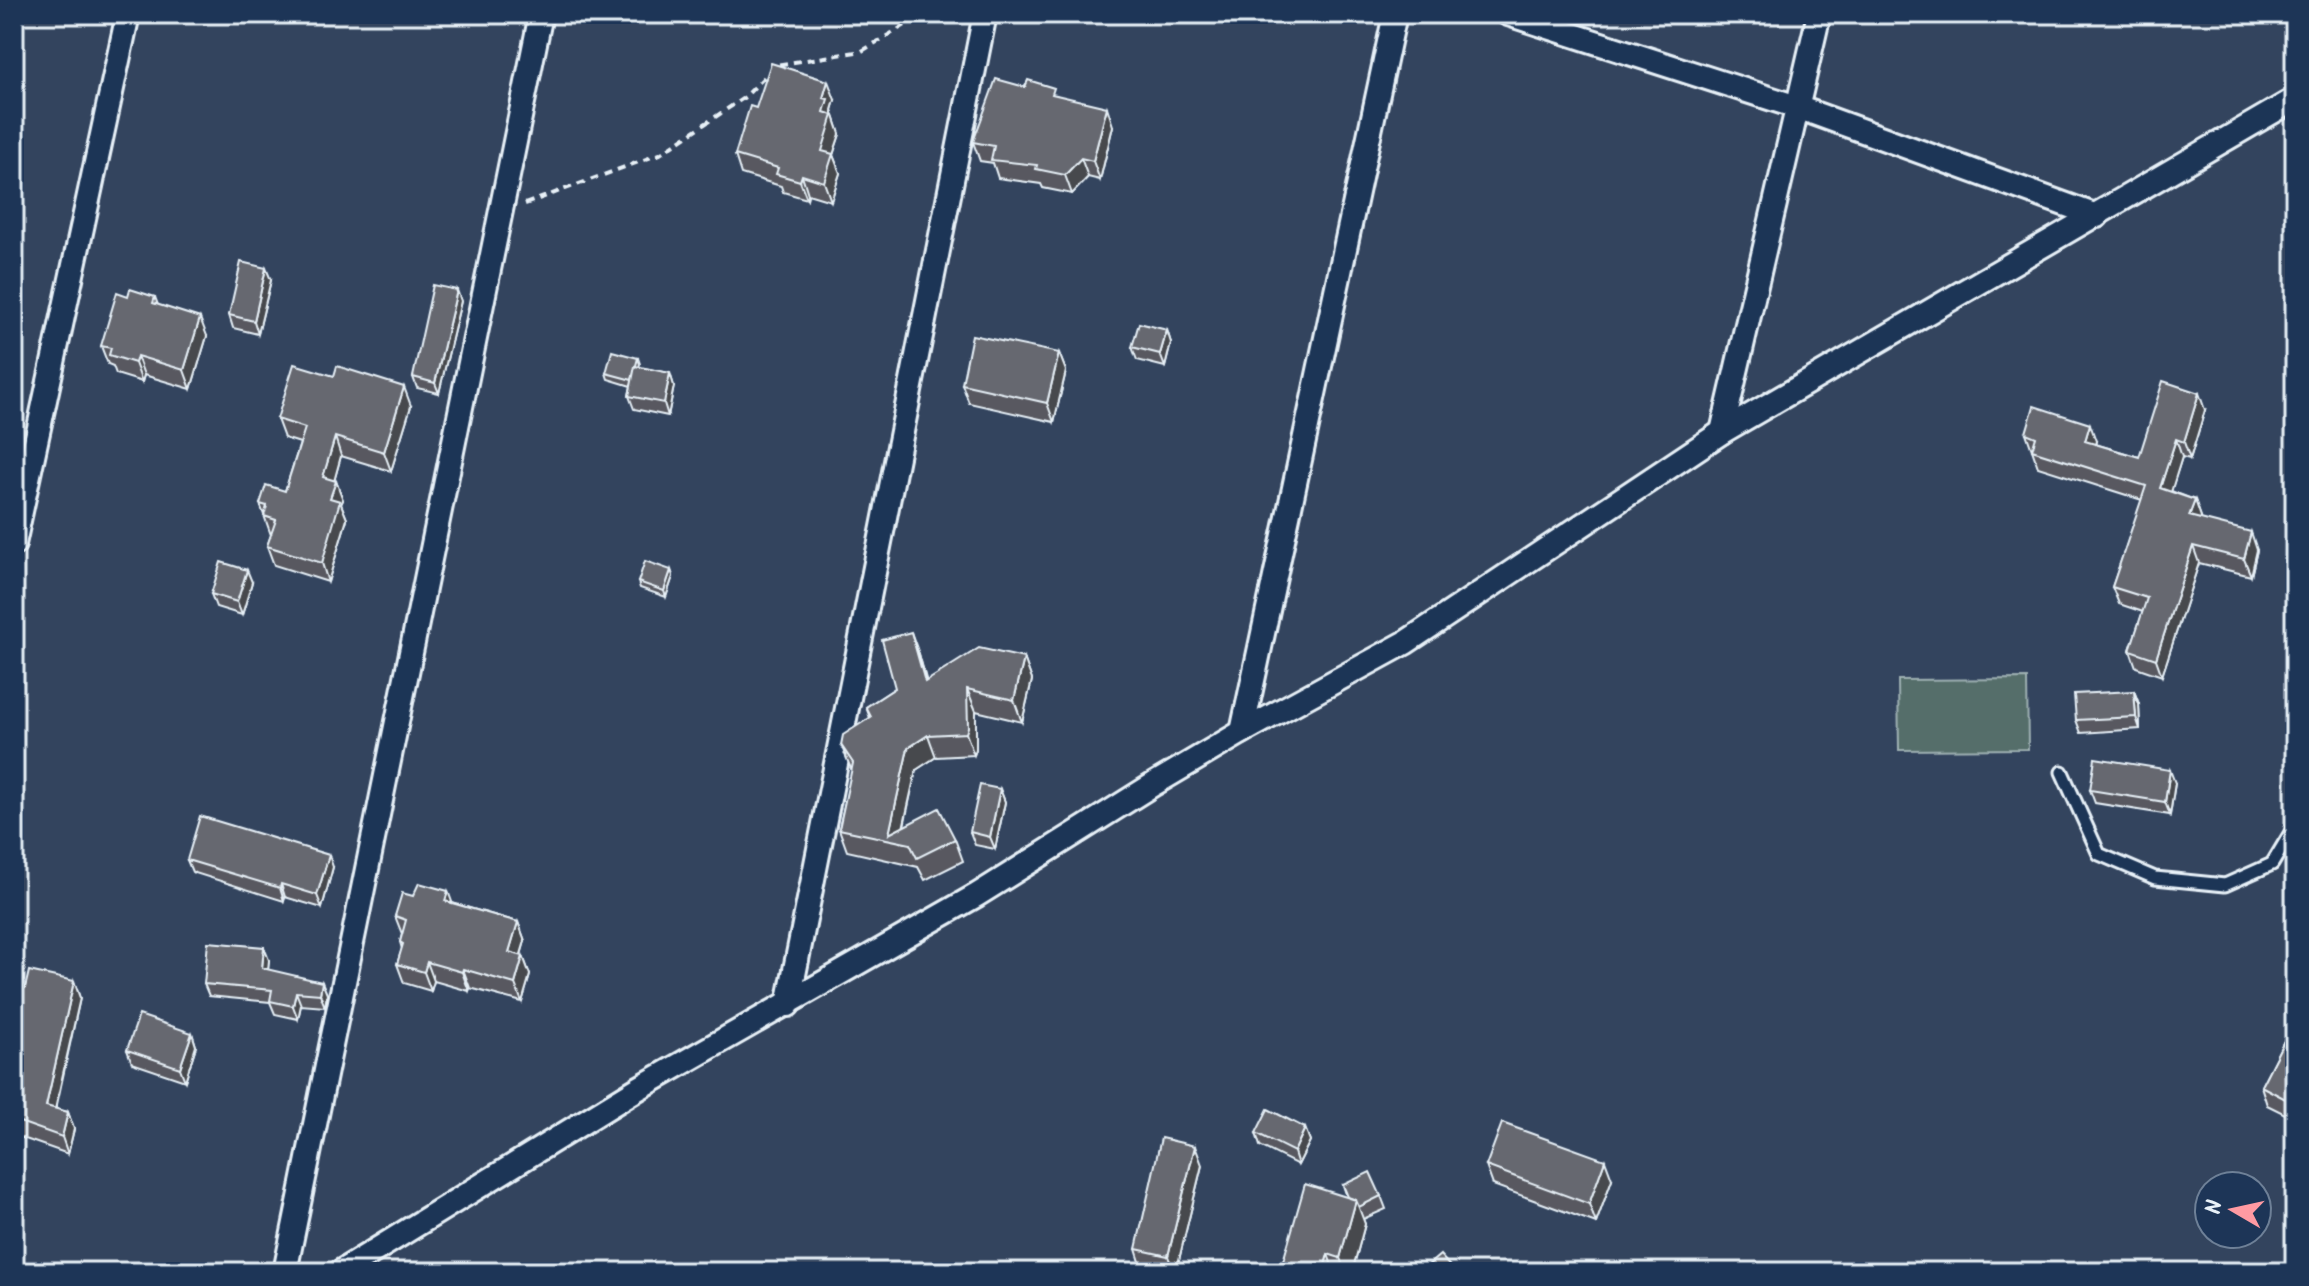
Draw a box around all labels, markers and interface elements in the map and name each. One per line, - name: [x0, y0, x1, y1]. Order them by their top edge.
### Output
- north arrow: [2193, 1170, 2273, 1250]
- text: N: [2197, 1198, 2234, 1217]

